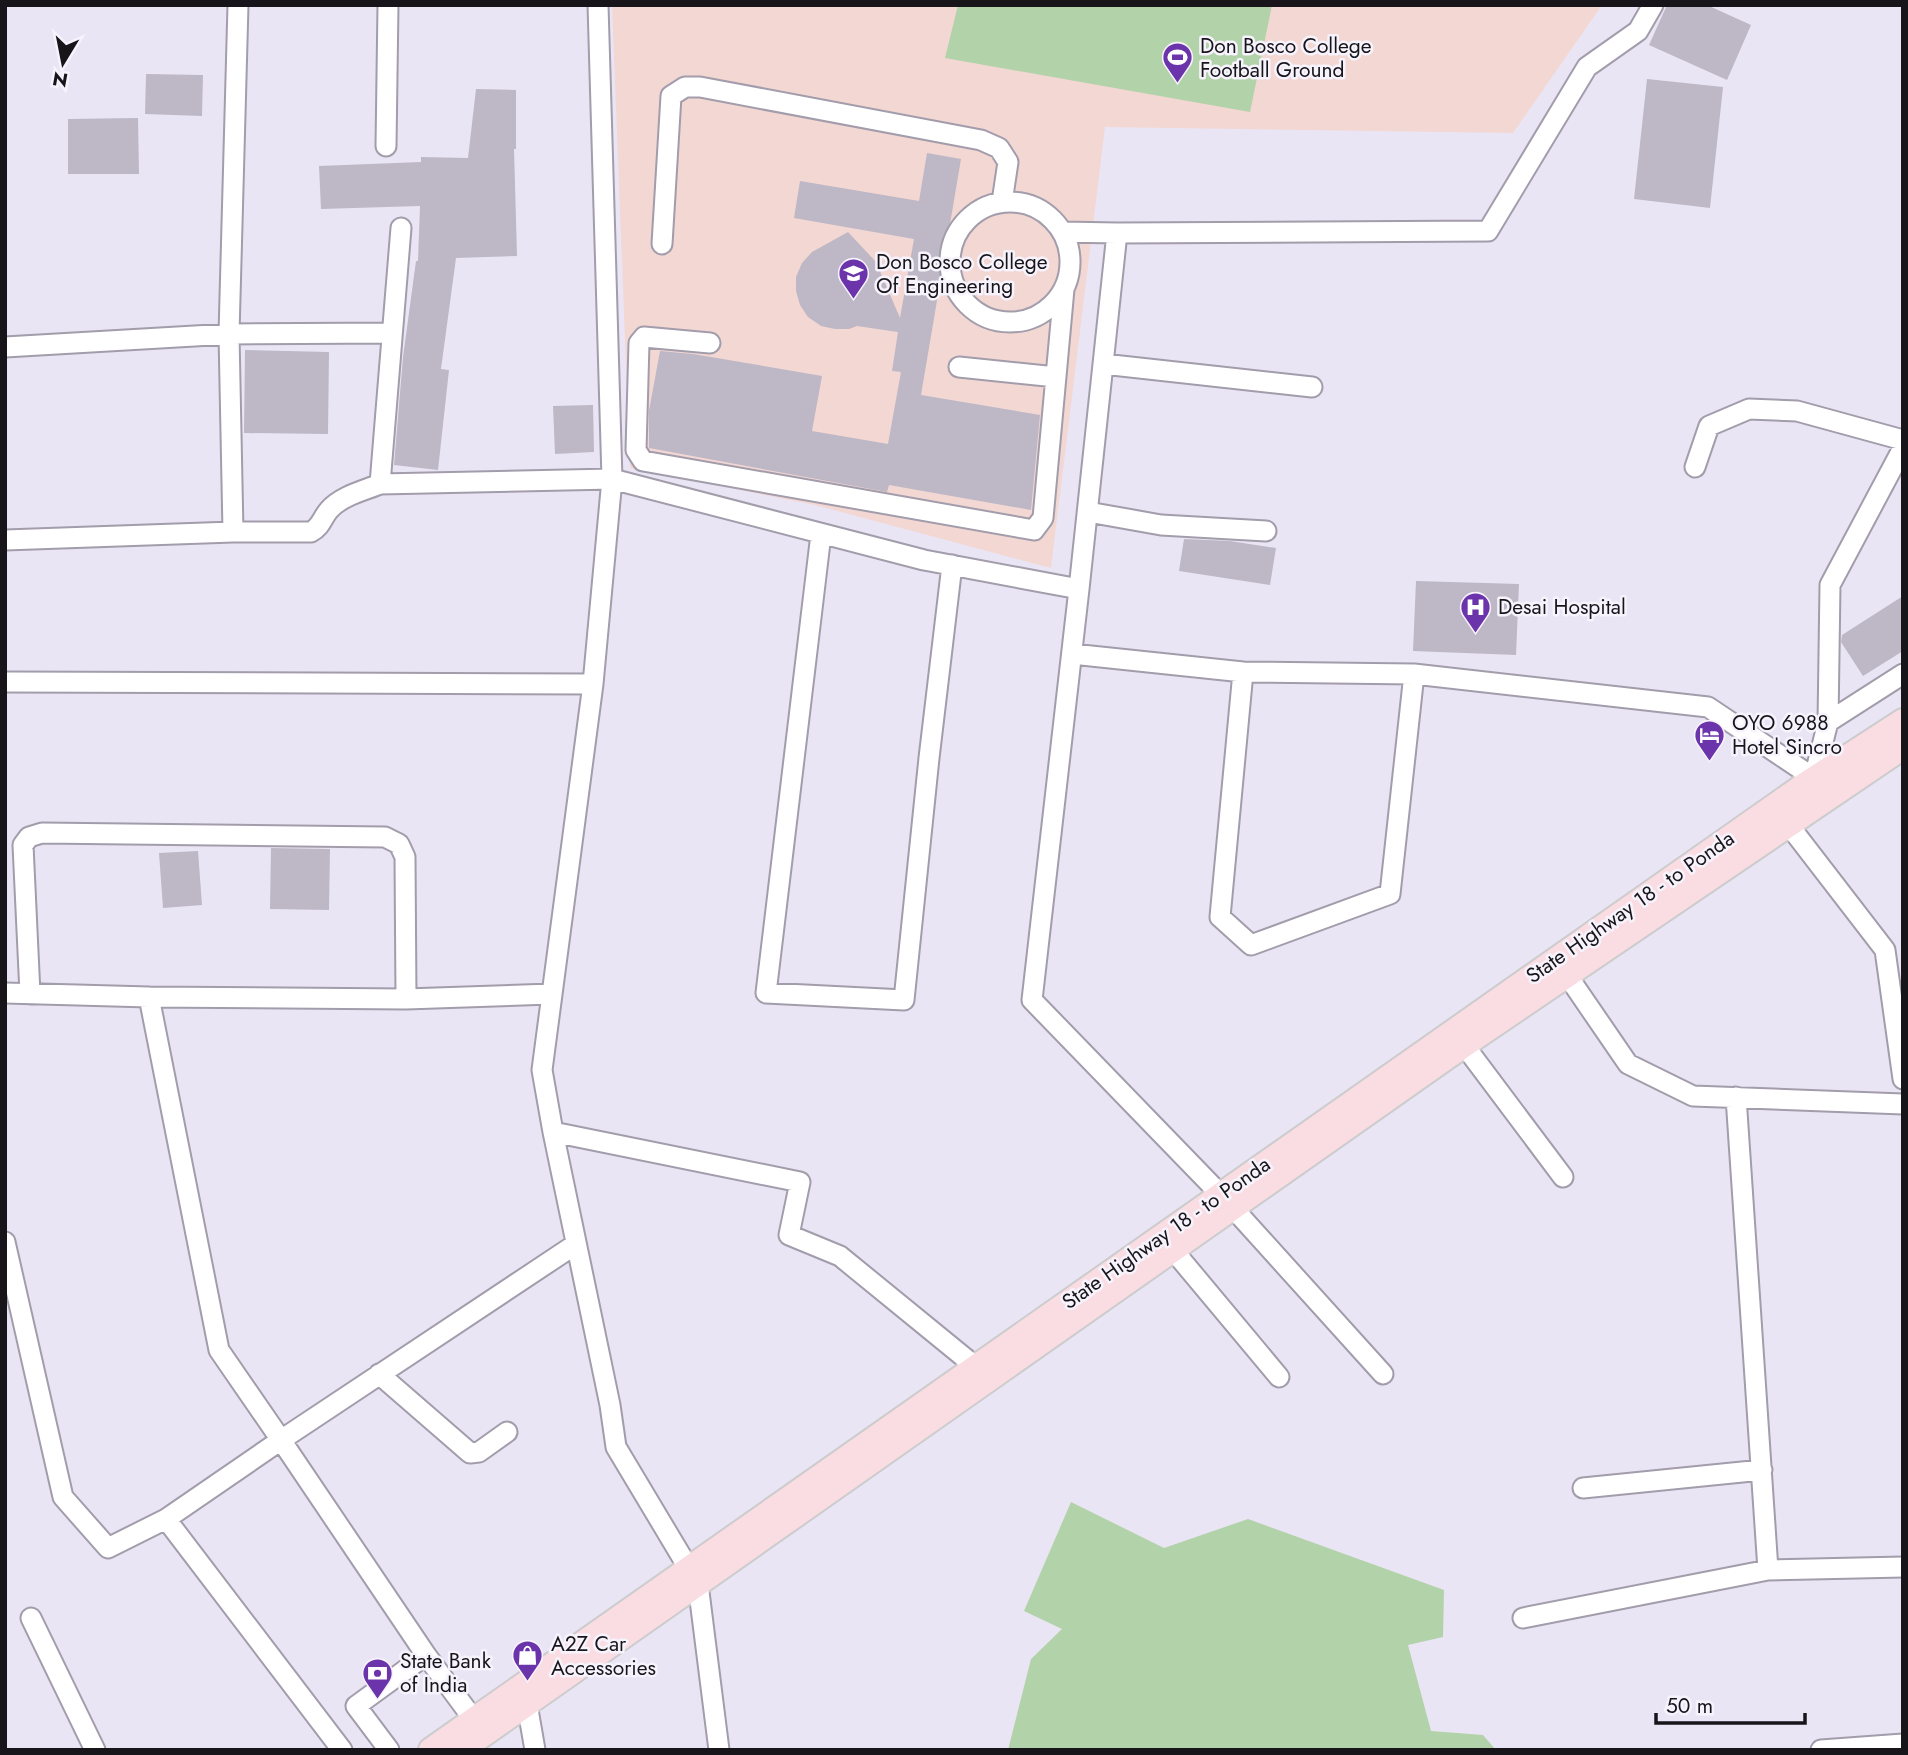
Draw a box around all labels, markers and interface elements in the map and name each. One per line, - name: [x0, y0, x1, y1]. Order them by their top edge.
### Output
- north arrow: [28, 28, 98, 98]
- place label: Don Bosco College Football Ground: [1200, 31, 1372, 85]
- sports icon: Don Bosco College Football Ground: [1160, 41, 1194, 85]
- text: N: [50, 65, 70, 94]
- place label: Don Bosco College Of Engineering: [876, 247, 1048, 301]
- school or university icon: Don Bosco College Of Engineering: [836, 257, 870, 301]
- hospital icon: Desai Hospital: [1458, 590, 1492, 634]
- place label: Desai Hospital: [1498, 592, 1626, 622]
- place label: OYO 6988 Hotel Sincro: [1732, 708, 1842, 762]
- hotel icon: OYO 6988 Hotel Sincro: [1692, 718, 1726, 762]
- street label: State Highway 18 - to Ponda: [1520, 824, 1740, 990]
- street label: State Highway 18 - to Ponda: [1056, 1150, 1276, 1316]
- place label: A2Z Car Accessories: [551, 1629, 656, 1683]
- shop icon: A2Z Car Accessories: [511, 1639, 545, 1683]
- place label: State Bank of India: [400, 1646, 492, 1700]
- bank icon: State Bank of India: [360, 1656, 394, 1700]
- scale bar: [1656, 1682, 1805, 1726]
- text: 50 m: [1666, 1691, 1713, 1721]

